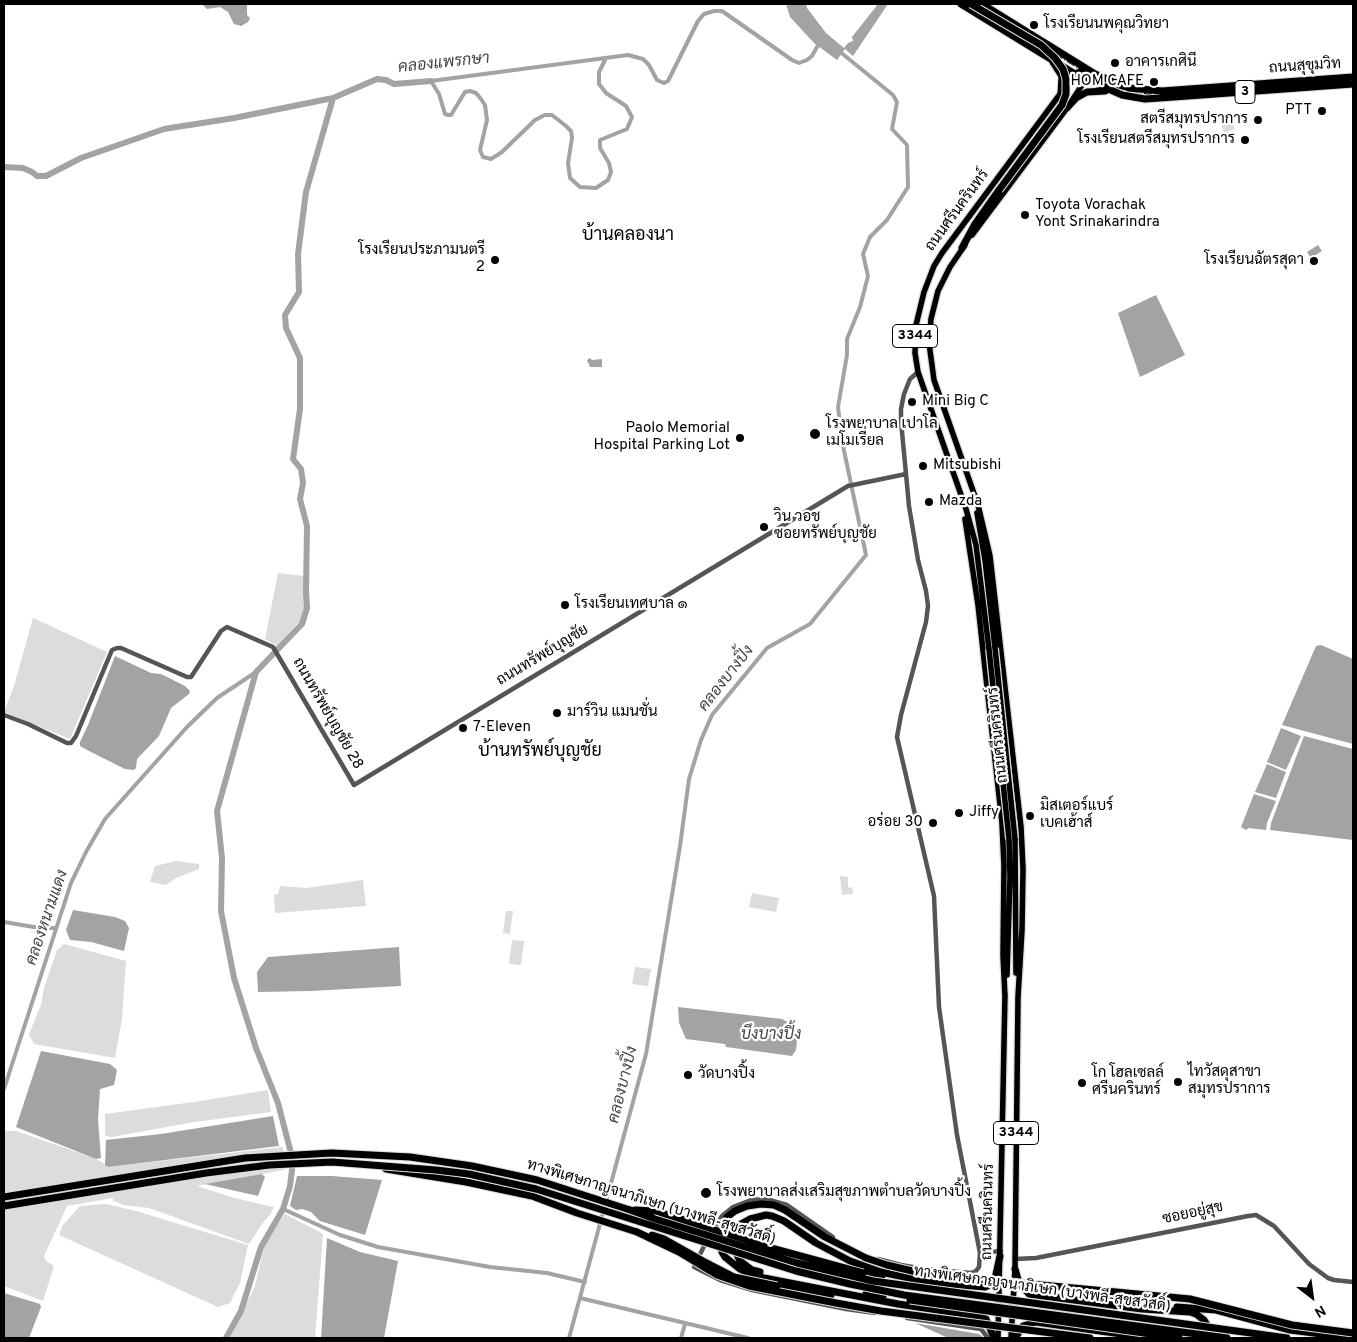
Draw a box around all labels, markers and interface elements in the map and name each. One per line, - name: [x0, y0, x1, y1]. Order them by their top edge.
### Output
- place label: โรงเรียนนพคุณวิทยา: [1044, 16, 1169, 34]
- marker: โรงเรียนนพคุณวิทยา: [1028, 19, 1040, 31]
- water label: คลองแพรกษา: [397, 50, 491, 78]
- place label: อาคารเกศินี: [1125, 54, 1197, 72]
- street label: ถนนสุขุมวิท: [1268, 56, 1342, 78]
- marker: อาคารเกศินี: [1109, 57, 1121, 69]
- place label: HOM CAFE: [1070, 73, 1144, 91]
- marker: HOM CAFE: [1148, 76, 1160, 88]
- road number: 3: [1235, 80, 1255, 104]
- place label: PTT: [1285, 102, 1312, 120]
- marker: PTT: [1316, 105, 1328, 117]
- place label: สตรีสมุทรปราการ: [1140, 111, 1248, 129]
- marker: สตรีสมุทรปราการ: [1252, 114, 1264, 126]
- place label: โรงเรียนสตรีสมุทรปราการ: [1078, 131, 1235, 149]
- marker: โรงเรียนสตรีสมุทรปราการ: [1239, 134, 1251, 146]
- street label: ถนนศรีนครินทร์: [922, 167, 994, 255]
- place label: Toyota Vorachak Yont Srinakarindra: [1035, 197, 1160, 232]
- marker: Toyota Vorachak Yont Srinakarindra: [1019, 209, 1031, 221]
- district label: บ้านคลองนา: [582, 225, 674, 247]
- place label: โรงเรียนประภามนตรี 2: [358, 242, 485, 277]
- place label: โรงเรียนฉัตรสุดา: [1204, 252, 1304, 270]
- marker: โรงเรียนประภามนตรี 2: [489, 254, 501, 266]
- marker: โรงเรียนฉัตรสุดา: [1308, 255, 1320, 267]
- road number: 3344: [892, 324, 938, 348]
- place label: Mini Big C: [922, 393, 989, 411]
- marker: Mini Big C: [906, 396, 918, 408]
- place label: โรงพยาบาล เปาโล เมโมเรี่ยล: [826, 416, 938, 451]
- place label: Paolo Memorial Hospital Parking Lot: [593, 420, 730, 455]
- marker: โรงพยาบาล เปาโล เมโมเรี่ยล: [808, 427, 822, 441]
- marker: Paolo Memorial Hospital Parking Lot: [734, 432, 746, 444]
- place label: Mitsubishi: [933, 457, 1001, 475]
- marker: Mitsubishi: [917, 460, 929, 472]
- place label: Mazda: [939, 493, 982, 511]
- marker: Mazda: [923, 496, 935, 508]
- place label: วิน วอช ซอยทรัพย์บุญชัย: [774, 509, 877, 544]
- marker: วิน วอช ซอยทรัพย์บุญชัย: [758, 521, 770, 533]
- place label: โรงเรียนเทศบาล ๑: [575, 596, 688, 614]
- marker: โรงเรียนเทศบาล ๑: [559, 599, 571, 611]
- street label: ถนนทรัพย์บุญชัย: [494, 621, 592, 691]
- water label: คลองบางปิ้ง: [695, 642, 759, 716]
- street label: ถนนทรัพย์บุญชัย 28: [288, 655, 366, 773]
- street label: ถนนศรีนครินทร์: [985, 686, 1013, 784]
- place label: มาร์วิน แมนชั่น: [567, 704, 658, 722]
- marker: มาร์วิน แมนชั่น: [551, 707, 563, 719]
- place label: 7-Eleven: [473, 719, 531, 737]
- marker: 7-Eleven: [457, 722, 469, 734]
- district label: บ้านทรัพย์บุญชัย: [478, 741, 602, 763]
- place label: มิสเตอร์แบร์ เบคเฮ้าส์: [1040, 798, 1113, 833]
- place label: Jiffy: [969, 804, 999, 822]
- marker: Jiffy: [953, 807, 965, 819]
- marker: มิสเตอร์แบร์ เบคเฮ้าส์: [1024, 810, 1036, 822]
- place label: อร่อย 30: [868, 814, 923, 832]
- marker: อร่อย 30: [927, 817, 939, 829]
- water label: คลองหนามแดง: [23, 868, 73, 968]
- water label: บึงบางปิ้ง: [741, 1026, 801, 1046]
- water label: คลองบางปิ้ง: [605, 1045, 643, 1125]
- place label: ไทวัสดุสาขา สมุทรปราการ: [1188, 1064, 1271, 1099]
- place label: โก โฮลเซลล์ ศรีนครินทร์: [1092, 1065, 1164, 1100]
- place label: วัดบางปิ้ง: [698, 1066, 755, 1084]
- marker: วัดบางปิ้ง: [682, 1069, 694, 1081]
- marker: ไทวัสดุสาขา สมุทรปราการ: [1172, 1076, 1184, 1088]
- marker: โก โฮลเซลล์ ศรีนครินทร์: [1076, 1077, 1088, 1089]
- road number: 3344: [994, 1122, 1038, 1144]
- street label: ทางพิเศษกาญจนาภิเษก (บางพลี-สุขสวัสดิ์): [524, 1156, 778, 1250]
- street label: ถนนศรีนครินทร์: [979, 1164, 999, 1260]
- place label: โรงพยาบาลส่งเสริมสุขภาพตำบลวัดบางปิ้ง: [717, 1184, 971, 1202]
- marker: โรงพยาบาลส่งเสริมสุขภาพตำบลวัดบางปิ้ง: [699, 1186, 713, 1200]
- street label: ซอยอยู่สุข: [1161, 1199, 1225, 1229]
- street label: ทางพิเศษกาญจนาภิเษก (บางพลี-สุขสวัสดิ์): [912, 1263, 1172, 1317]
- north arrow: [1287, 1272, 1337, 1322]
- text: N: [1311, 1301, 1328, 1320]

